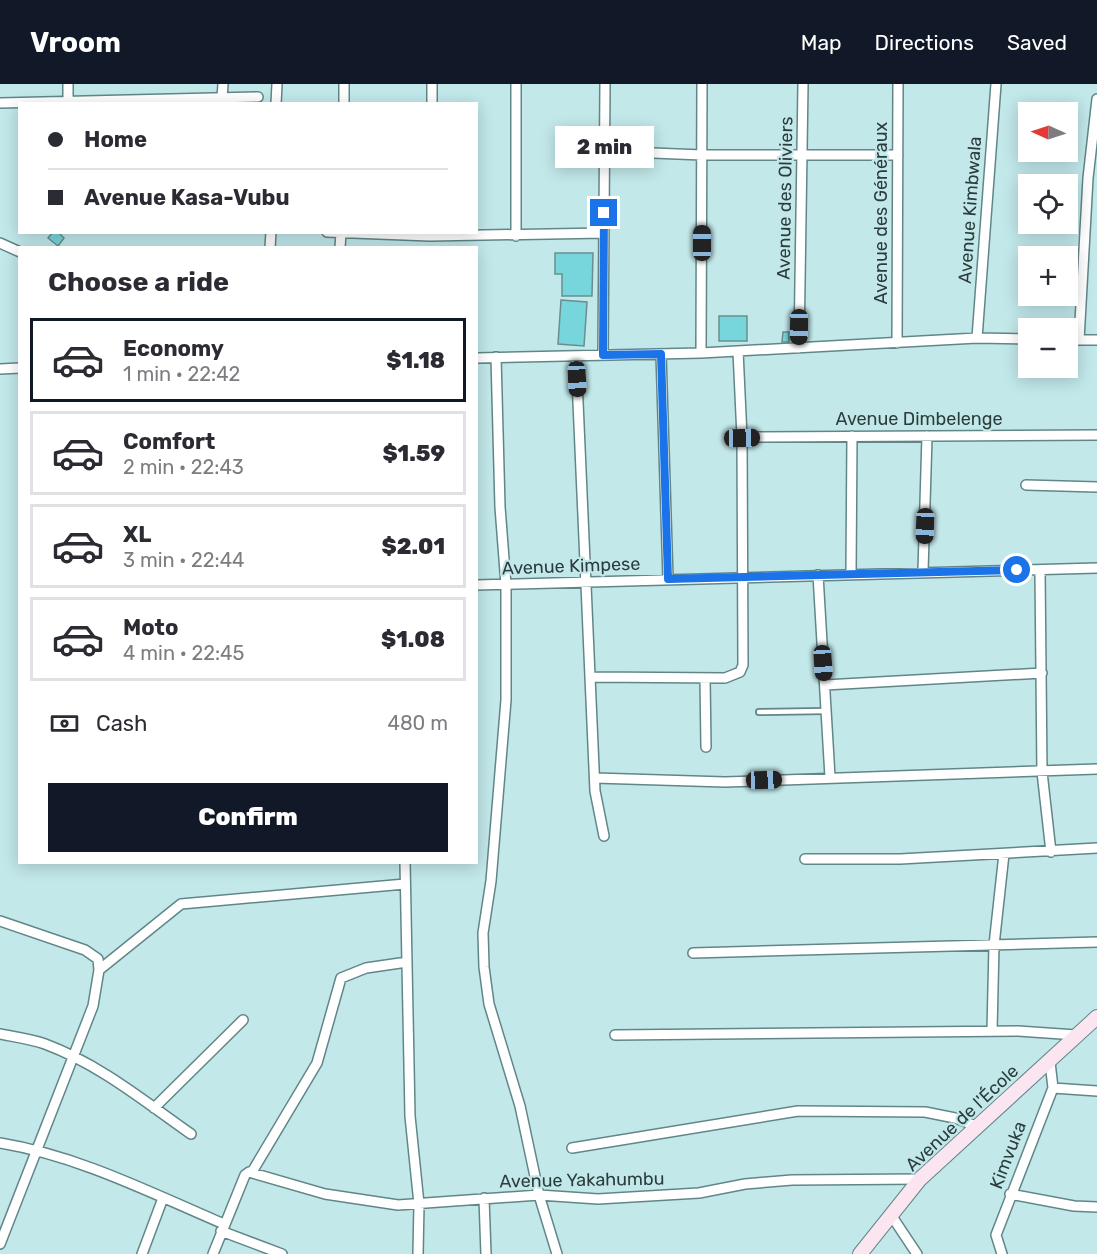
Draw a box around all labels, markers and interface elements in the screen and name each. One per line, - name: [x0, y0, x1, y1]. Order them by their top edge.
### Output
- text: Vroom: [30, 26, 121, 59]
- text: Map: [801, 30, 842, 55]
- text: Directions: [875, 30, 974, 55]
- text: Saved: [1007, 30, 1067, 55]
- north arrow: [1018, 102, 1078, 162]
- map controls: [1018, 102, 1078, 378]
- street label: Avenue des Oliviers: [773, 116, 797, 280]
- street label: Avenue des Généraux: [870, 122, 892, 304]
- text: Home: [84, 126, 147, 153]
- callout: 2 min: [554, 126, 654, 168]
- text: 2 min: [577, 135, 632, 159]
- street label: Avenue Kimbwala: [954, 136, 986, 284]
- button: locate: [1018, 174, 1078, 234]
- text: Avenue Kasa-Vubu: [84, 184, 290, 211]
- route end: [590, 199, 617, 226]
- car: [693, 225, 711, 261]
- button: +: [1018, 246, 1078, 306]
- text: Choose a ride: [48, 266, 229, 298]
- car: [790, 309, 808, 345]
- button: −: [1018, 318, 1078, 378]
- icon: car: [51, 333, 105, 387]
- text: Economy: [123, 335, 224, 362]
- text: $1.18: [386, 347, 445, 374]
- car: [567, 361, 587, 397]
- text: 1 min · 22:42: [123, 362, 240, 386]
- street label: Avenue Dimbelenge: [835, 408, 1003, 430]
- icon: car: [51, 426, 105, 480]
- text: Comfort: [123, 428, 215, 455]
- car: [724, 429, 760, 447]
- text: $1.59: [382, 440, 445, 467]
- text: 2 min · 22:43: [123, 455, 244, 479]
- car: [915, 508, 935, 544]
- icon: car: [51, 519, 105, 573]
- text: XL: [123, 521, 151, 548]
- text: $2.01: [381, 533, 445, 560]
- text: 3 min · 22:44: [123, 548, 245, 572]
- street label: Avenue Kimpese: [501, 553, 641, 579]
- route start: [1003, 556, 1030, 583]
- icon: car: [51, 612, 105, 666]
- text: Moto: [123, 614, 178, 641]
- text: $1.08: [381, 626, 445, 653]
- text: 4 min · 22:45: [123, 641, 244, 665]
- car: [813, 644, 833, 682]
- icon: cash: [48, 707, 81, 740]
- text: Cash: [96, 710, 147, 737]
- text: 480 m: [387, 711, 448, 735]
- car: [746, 770, 782, 790]
- button: Confirm: [48, 783, 448, 852]
- street label: Avenue de l'École: [901, 1060, 1023, 1176]
- street label: Kimvuka: [985, 1118, 1031, 1192]
- street label: Avenue Yakahumbu: [499, 1168, 665, 1192]

